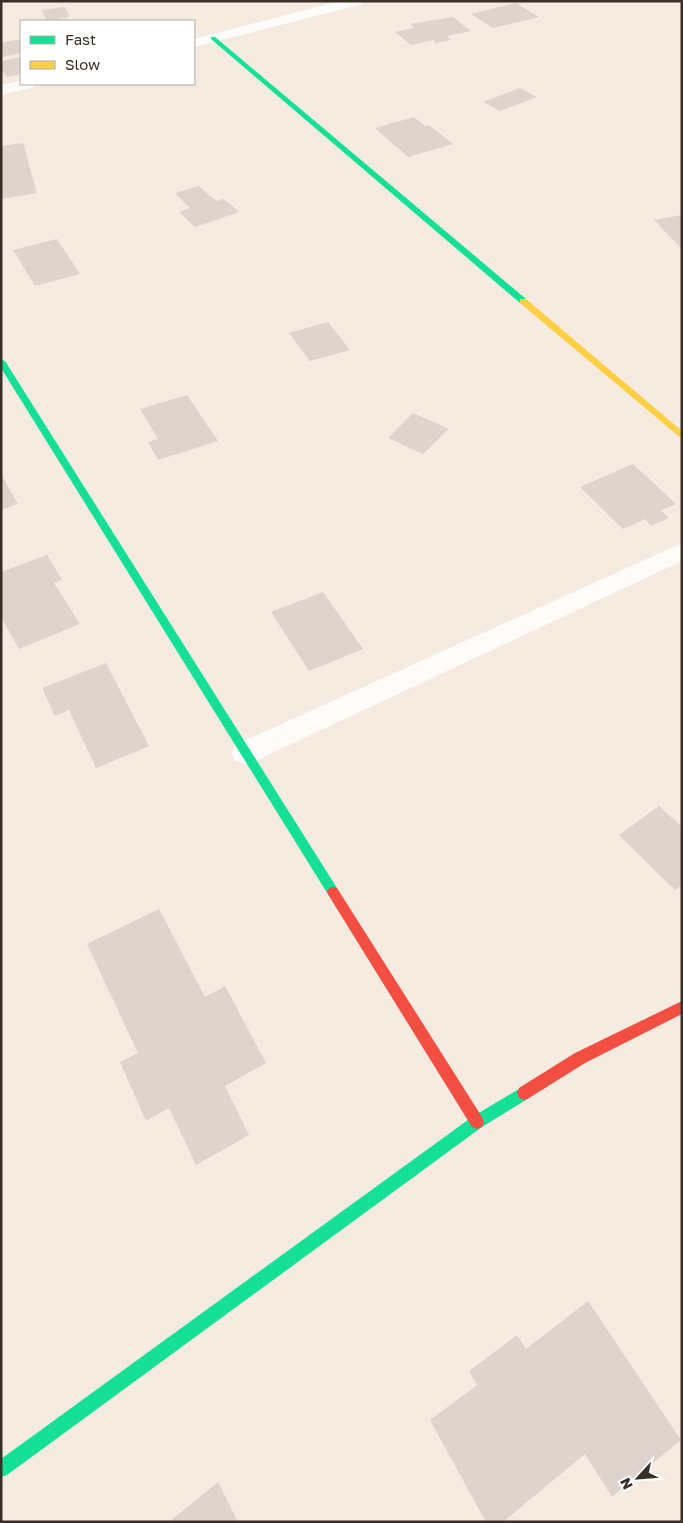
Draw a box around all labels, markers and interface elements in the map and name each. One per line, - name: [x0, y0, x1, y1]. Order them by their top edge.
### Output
- legend: [20, 20, 195, 85]
- text: Fast: [65, 30, 96, 48]
- text: Slow: [65, 55, 100, 73]
- north arrow: [613, 1453, 663, 1503]
- text: N: [616, 1475, 636, 1492]

